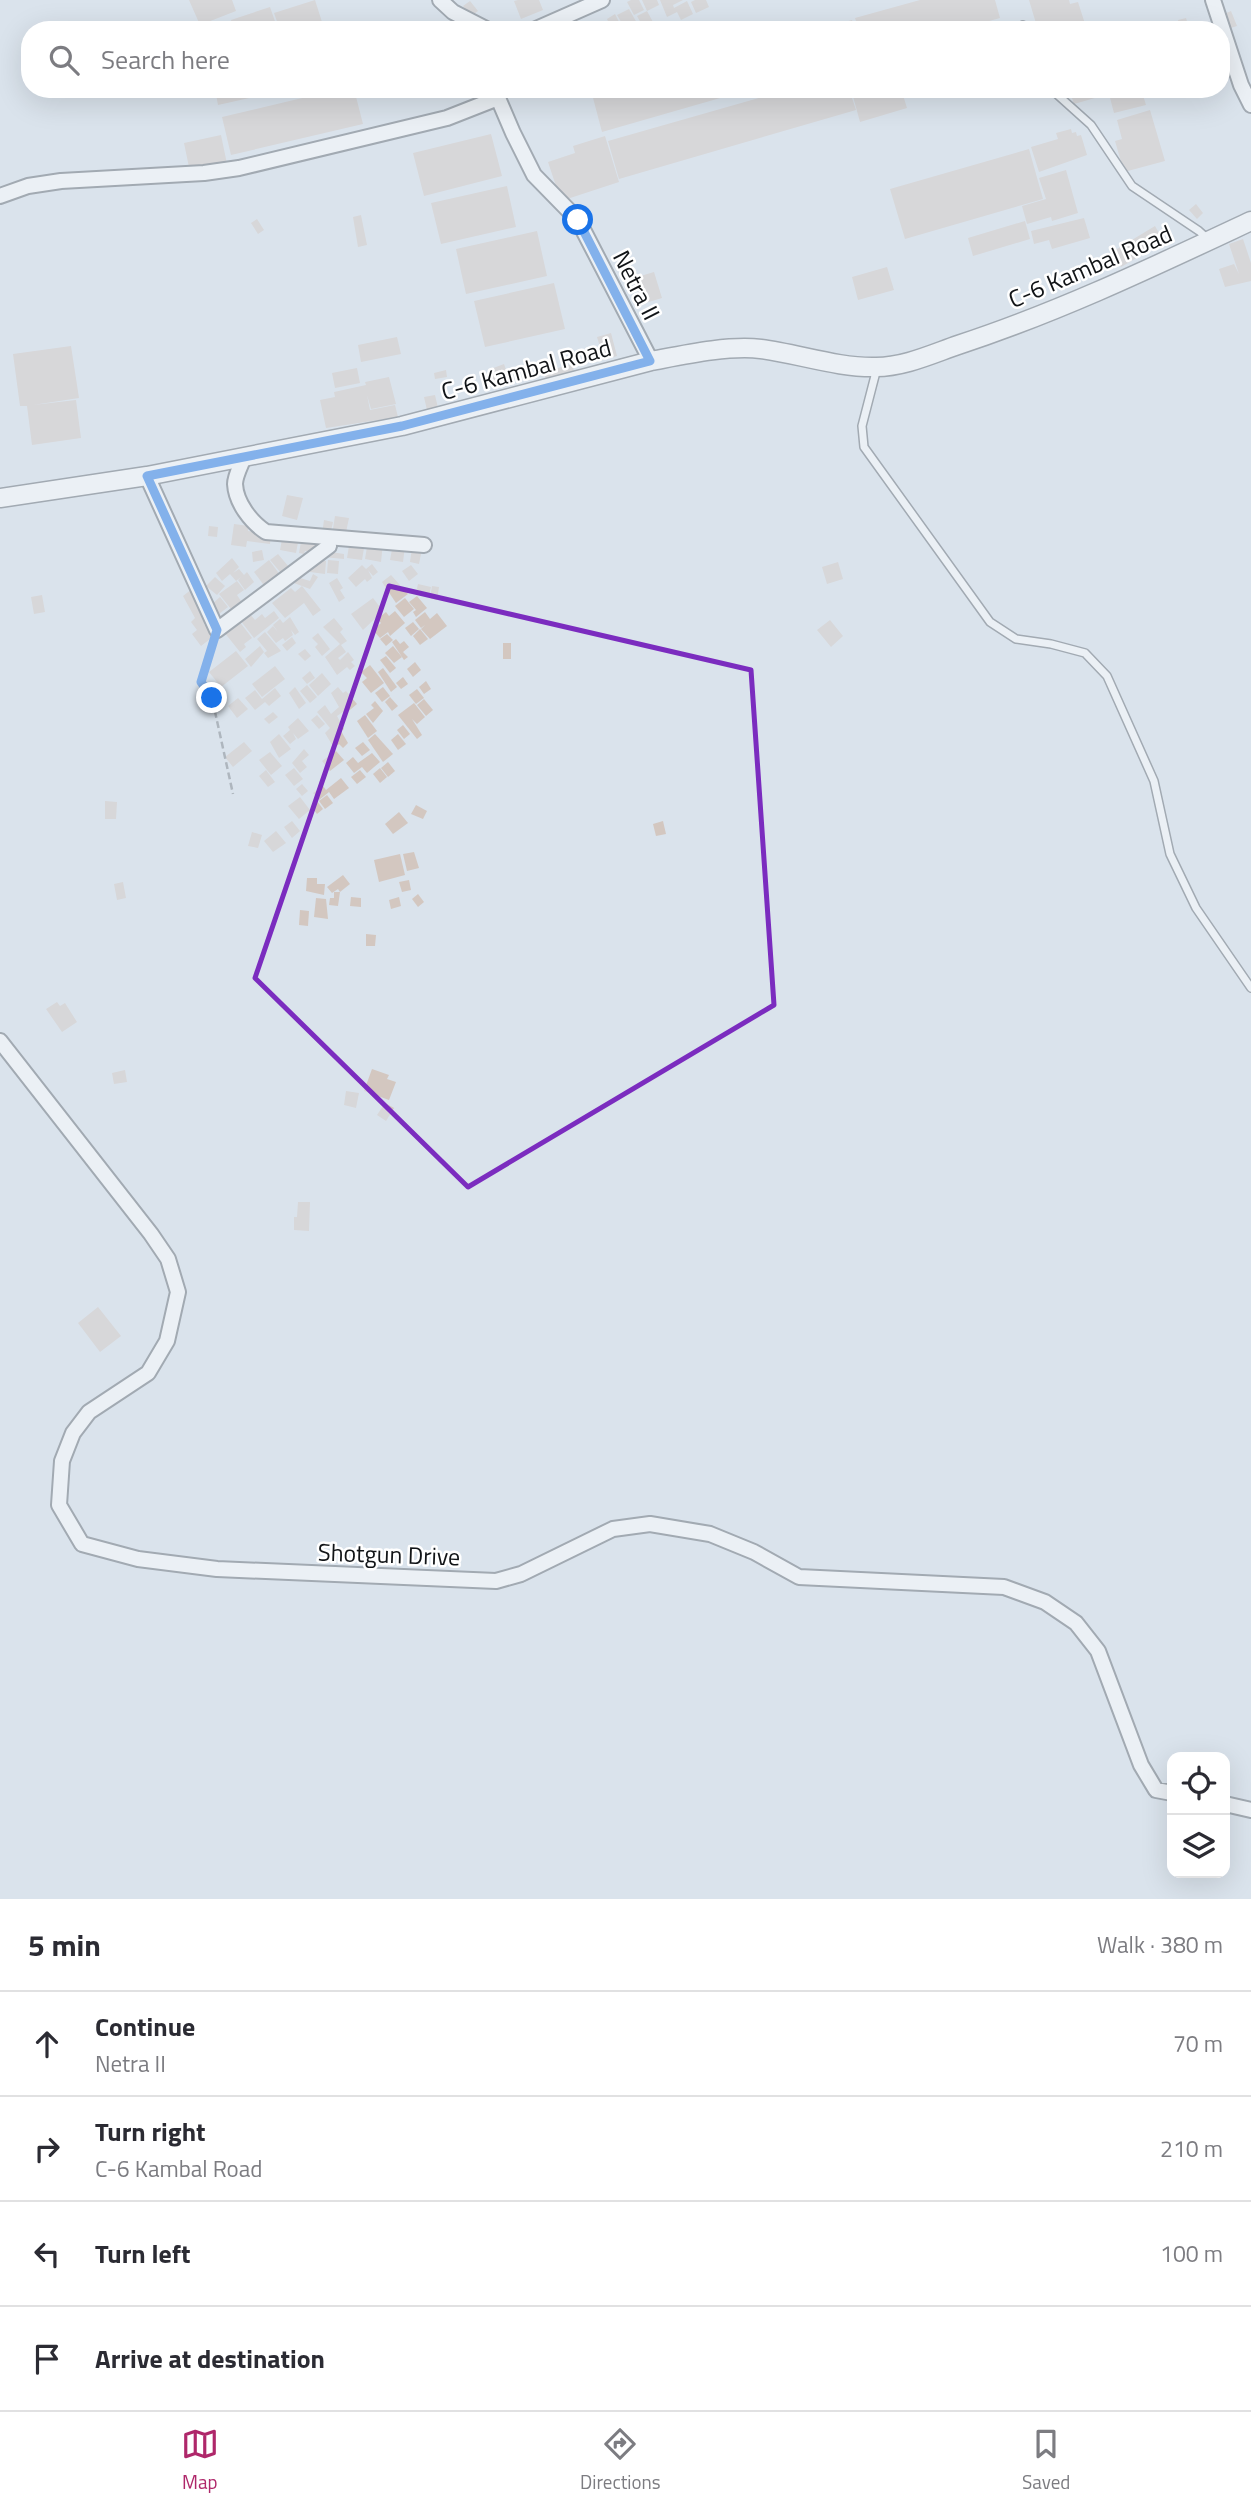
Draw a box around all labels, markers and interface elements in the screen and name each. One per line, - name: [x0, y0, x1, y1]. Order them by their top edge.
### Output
- search box: [21, 21, 1230, 98]
- text: Search here: [101, 40, 230, 79]
- icon: search: [45, 41, 83, 79]
- route start: [562, 204, 593, 235]
- street label: C-6 Kambal Road: [1003, 215, 1177, 317]
- street label: Netra II: [604, 244, 670, 326]
- street label: C-6 Kambal Road: [437, 329, 615, 409]
- route end: [196, 682, 227, 713]
- street label: Shotgun Drive: [317, 1534, 461, 1574]
- map controls: [1167, 1752, 1230, 1878]
- button: locate: [1167, 1752, 1230, 1815]
- button: layers: [1167, 1815, 1230, 1878]
- text: 5 min: [28, 1922, 101, 1968]
- text: Walk · 380 m: [1097, 1927, 1223, 1962]
- text: Continue: [95, 2007, 195, 2046]
- icon: ahead: [28, 2025, 66, 2063]
- text: 70 m: [1173, 2026, 1223, 2061]
- text: Netra II: [95, 2046, 166, 2081]
- text: Turn right: [95, 2112, 206, 2151]
- icon: right: [28, 2130, 66, 2168]
- text: 210 m: [1160, 2131, 1223, 2166]
- text: C-6 Kambal Road: [95, 2151, 262, 2186]
- text: Turn left: [95, 2234, 190, 2273]
- icon: left: [28, 2235, 66, 2273]
- text: 100 m: [1160, 2236, 1223, 2271]
- text: Arrive at destination: [95, 2339, 325, 2378]
- icon: arrive: [28, 2340, 66, 2378]
- tab: Map: [181, 2425, 219, 2496]
- tab: Directions: [580, 2425, 661, 2496]
- tab: Saved: [1022, 2425, 1070, 2496]

